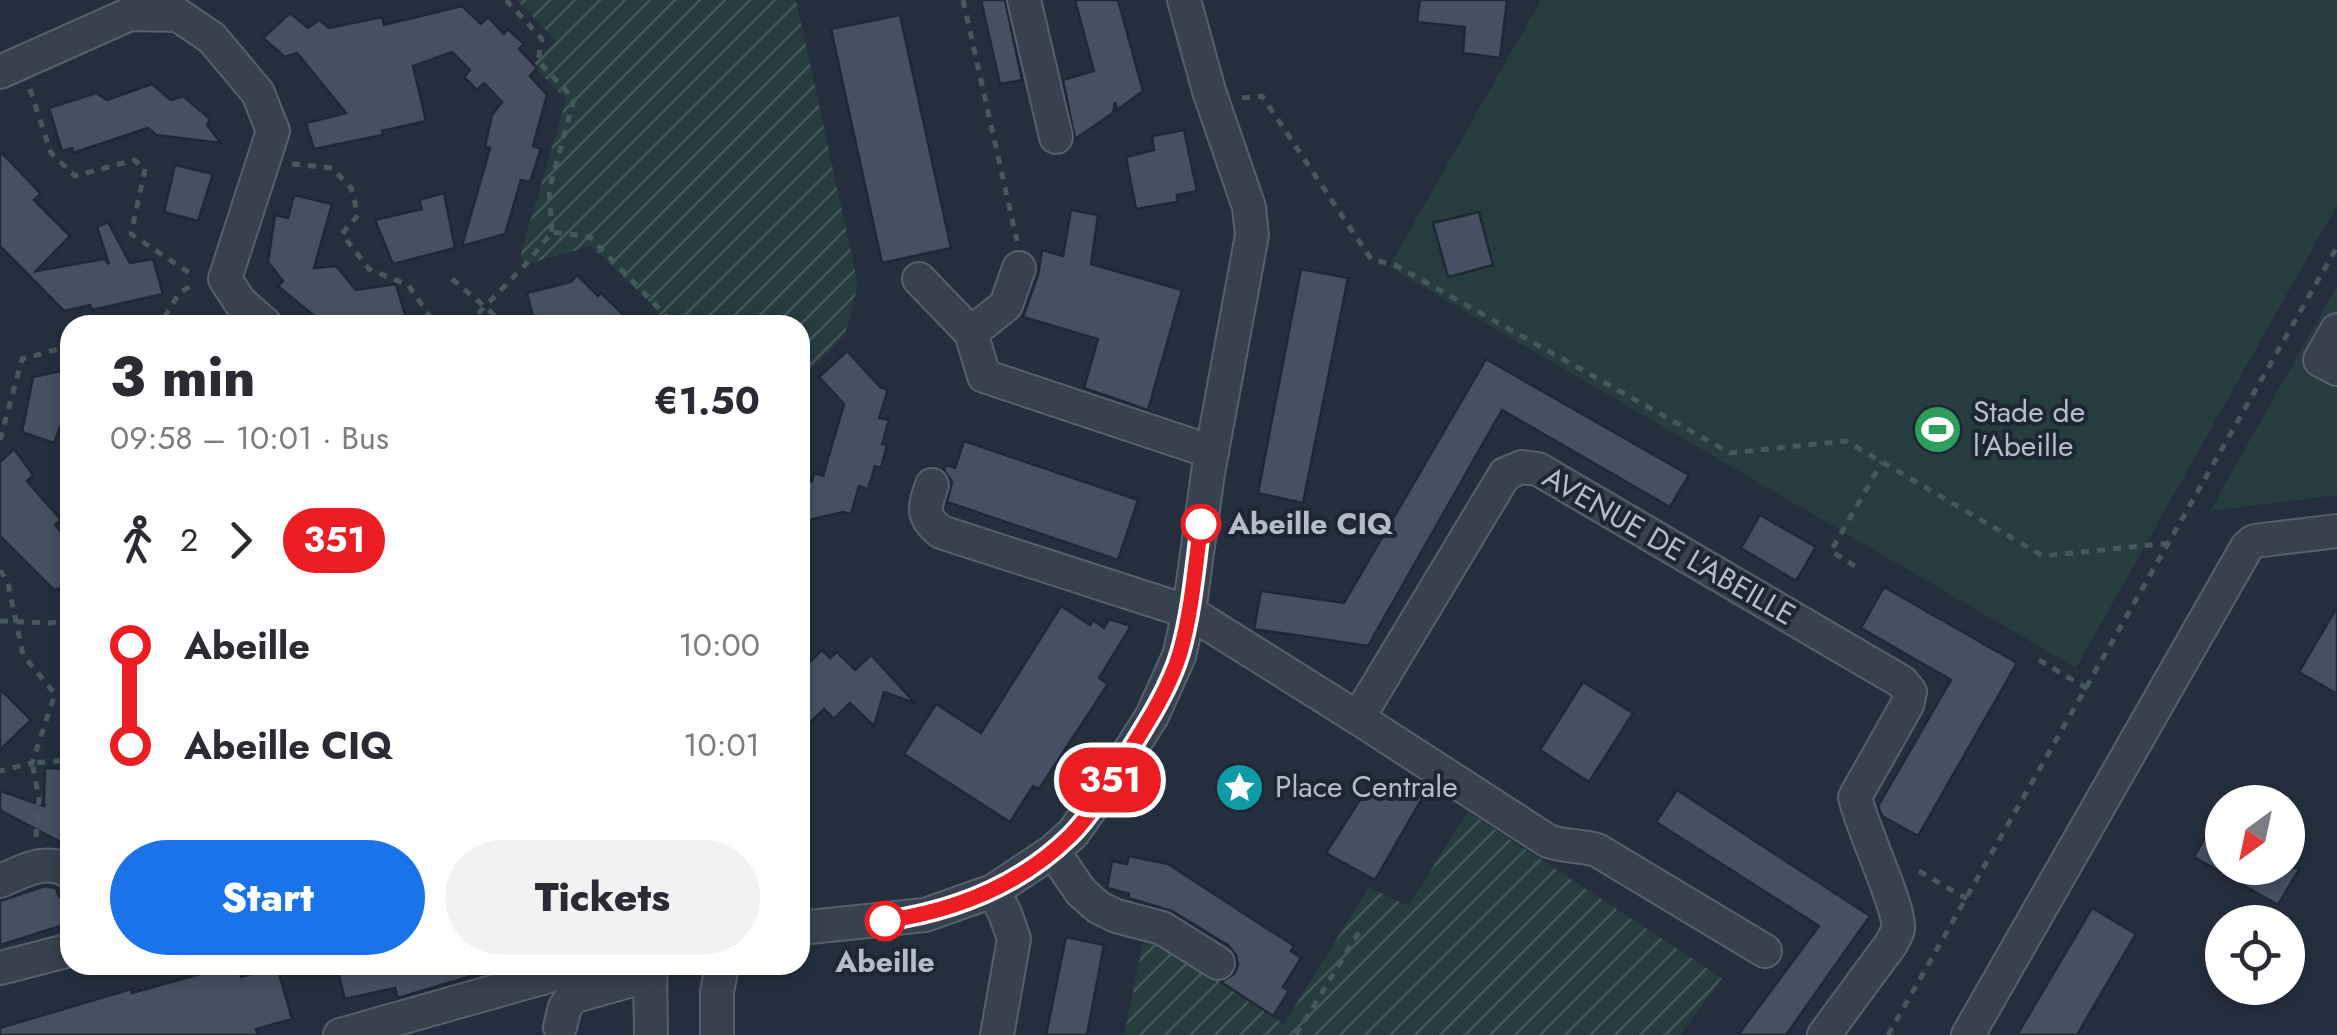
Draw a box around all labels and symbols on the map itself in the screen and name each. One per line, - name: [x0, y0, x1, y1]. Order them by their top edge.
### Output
- place label: Stade de l'Abeille: [1973, 390, 2085, 467]
- sports icon: Stade de l'Abeille: [1912, 403, 1964, 455]
- street label: AVENUE DE L'ABEILLE: [1535, 456, 1804, 636]
- place label: Abeille CIQ: [1227, 502, 1394, 545]
- marker: Abeille CIQ: [1182, 505, 1220, 543]
- line badge: 351: [1052, 748, 1168, 812]
- place icon: Place Centrale: [1214, 761, 1266, 813]
- place label: Place Centrale: [1275, 765, 1458, 808]
- north arrow: [2205, 785, 2305, 885]
- marker: Abeille: [866, 902, 904, 940]
- place label: Abeille: [834, 940, 935, 983]

